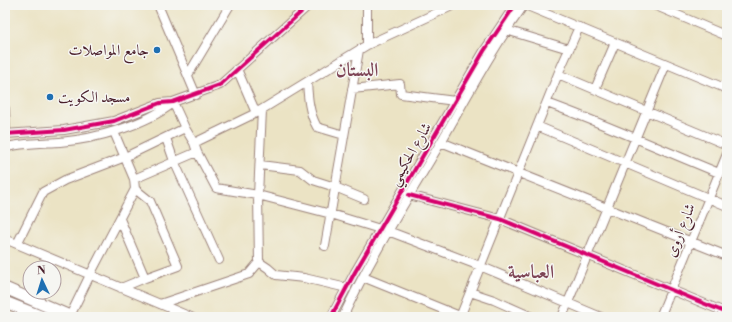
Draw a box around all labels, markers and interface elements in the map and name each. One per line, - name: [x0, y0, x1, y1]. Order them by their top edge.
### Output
- place label: جامع المواصلات: [68, 41, 149, 64]
- marker: جامع المواصلات: [152, 45, 162, 55]
- district label: البستان: [336, 58, 378, 82]
- place label: مسجد الكويت: [58, 88, 130, 107]
- marker: مسجد الكويت: [45, 92, 55, 102]
- street label: شارع الحكيمي: [385, 119, 440, 191]
- street label: شارع أروى: [659, 200, 703, 261]
- north arrow: [22, 260, 62, 300]
- district label: العباسية: [508, 260, 554, 284]
- text: N: [37, 264, 46, 278]

